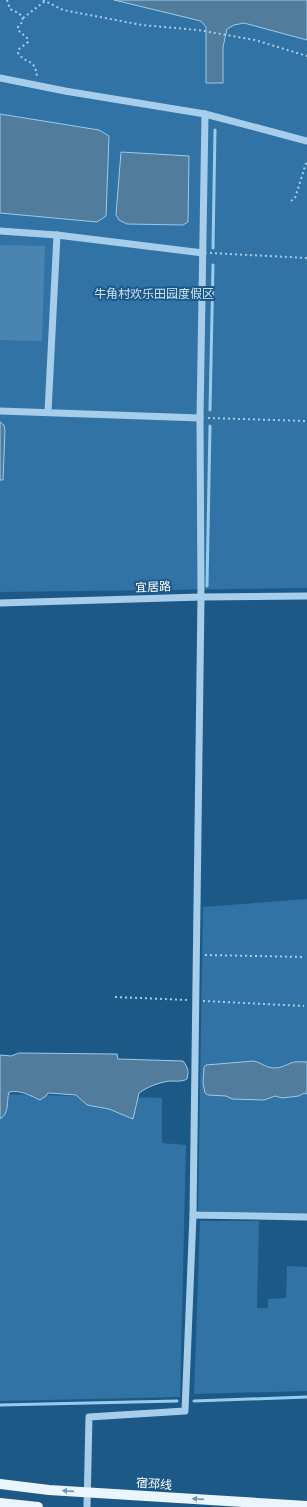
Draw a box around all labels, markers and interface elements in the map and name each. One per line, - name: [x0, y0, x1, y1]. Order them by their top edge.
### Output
- park label: 牛角村欢乐田园度假区: [94, 287, 214, 301]
- street label: 宜居路: [135, 579, 171, 595]
- street label: 宿邳线: [136, 1476, 172, 1492]
- one-way arrow: [62, 1488, 74, 1495]
- one-way arrow: [192, 1496, 204, 1503]

